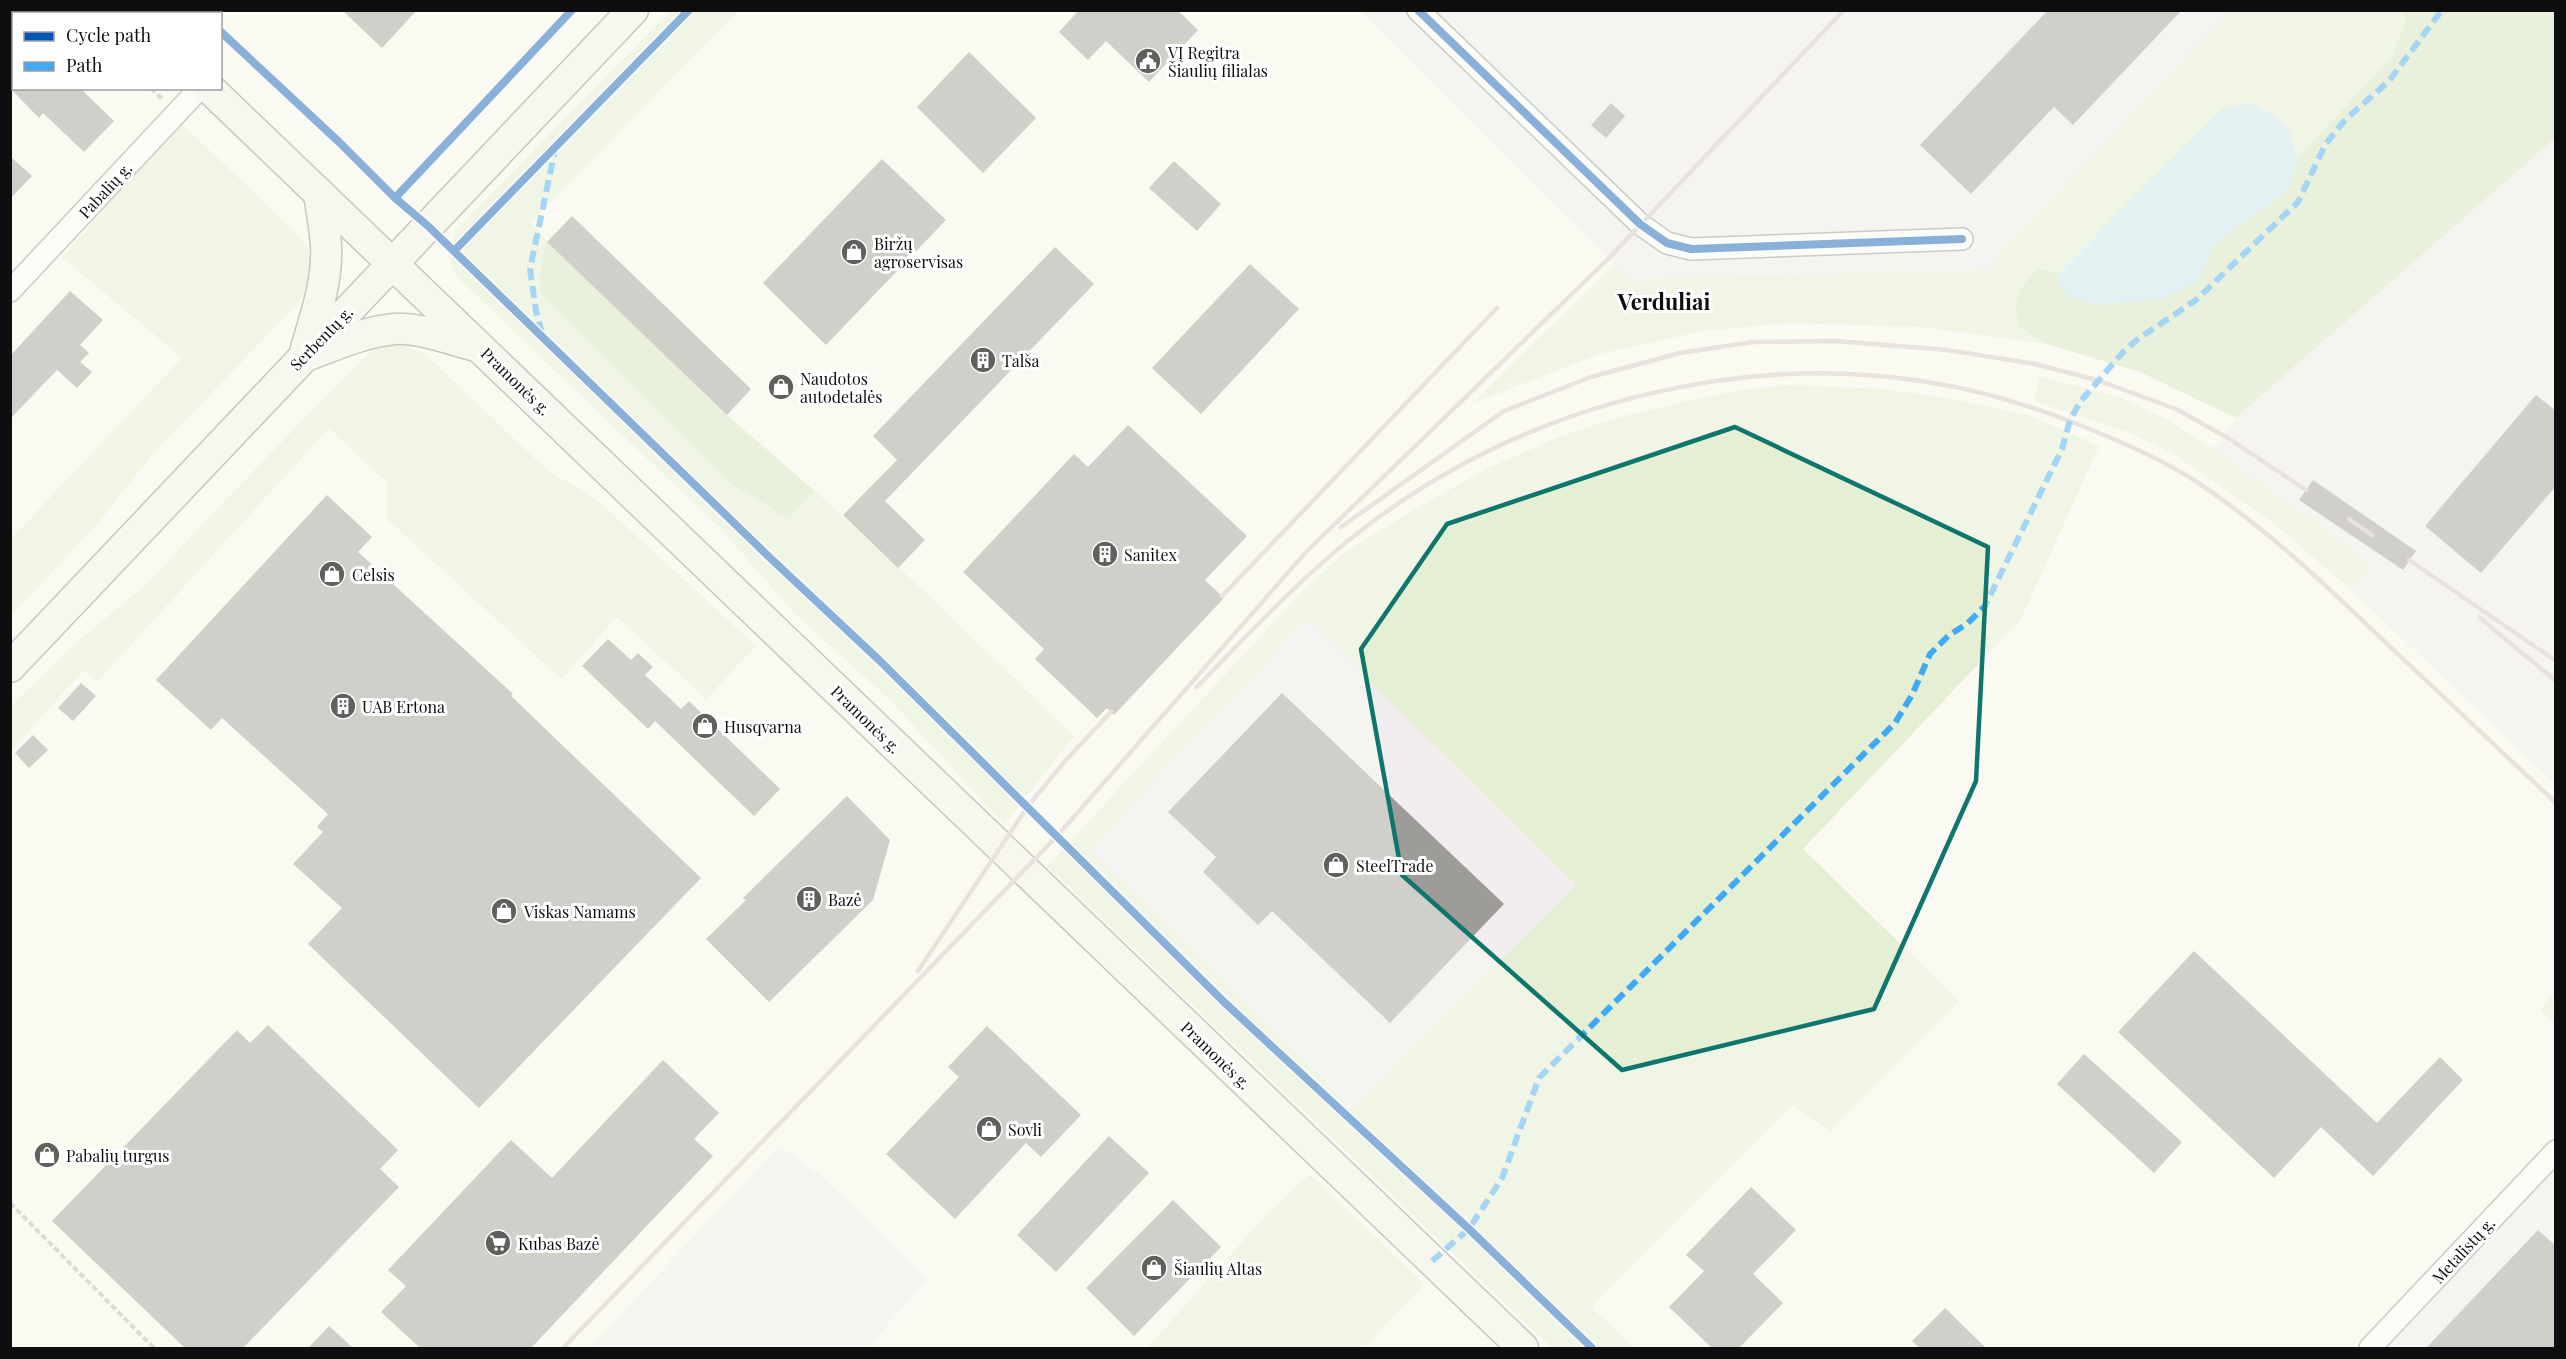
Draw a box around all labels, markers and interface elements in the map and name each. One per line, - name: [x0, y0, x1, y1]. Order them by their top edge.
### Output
- legend: [12, 12, 222, 90]
- text: Cycle path: [66, 23, 151, 47]
- place label: VĮ Regitra Šiaulių filialas: [1167, 42, 1268, 81]
- public building icon: VĮ Regitra Šiaulių filialas: [1133, 46, 1163, 76]
- text: Path: [66, 53, 103, 77]
- street label: Pabalių g.: [74, 158, 136, 222]
- place label: Biržų agroservisas: [874, 233, 963, 272]
- shop icon: Biržų agroservisas: [839, 237, 869, 267]
- district label: Verduliai: [1617, 286, 1710, 316]
- street label: Serbentų g.: [285, 301, 357, 375]
- street label: Pramonės g.: [477, 343, 555, 419]
- building icon: Talša: [968, 345, 998, 375]
- place label: Talša: [1002, 350, 1039, 371]
- place label: Naudotos autodetalės: [800, 368, 882, 407]
- shop icon: Naudotos autodetalės: [766, 372, 796, 402]
- building icon: Sanitex: [1090, 539, 1120, 569]
- place label: Sanitex: [1124, 544, 1177, 565]
- shop icon: Celsis: [317, 559, 347, 589]
- place label: Celsis: [352, 564, 395, 585]
- street label: Pramonės g.: [827, 681, 905, 757]
- building icon: UAB Ertona: [328, 691, 358, 721]
- place label: UAB Ertona: [362, 696, 445, 717]
- shop icon: Husqvarna: [690, 711, 720, 741]
- place label: Husqvarna: [724, 716, 802, 737]
- shop icon: SteelTrade: [1321, 850, 1351, 880]
- place label: SteelTrade: [1356, 855, 1434, 876]
- building icon: Bazė: [794, 884, 824, 914]
- place label: Bazė: [828, 889, 862, 910]
- shop icon: Viskas Namams: [489, 896, 519, 926]
- place label: Viskas Namams: [523, 901, 636, 922]
- street label: Pramonės g.: [1177, 1017, 1255, 1093]
- shop icon: Sovli: [974, 1114, 1004, 1144]
- place label: Sovli: [1008, 1119, 1042, 1140]
- shop icon: Pabalių turgus: [32, 1140, 62, 1170]
- place label: Pabalių turgus: [66, 1145, 170, 1166]
- street label: Metalistų g.: [2427, 1212, 2499, 1288]
- supermarket icon: Kubas Bazė: [483, 1228, 513, 1258]
- place label: Kubas Bazė: [518, 1233, 600, 1254]
- shop icon: Šiaulių Altas: [1139, 1253, 1169, 1283]
- place label: Šiaulių Altas: [1174, 1258, 1262, 1279]

